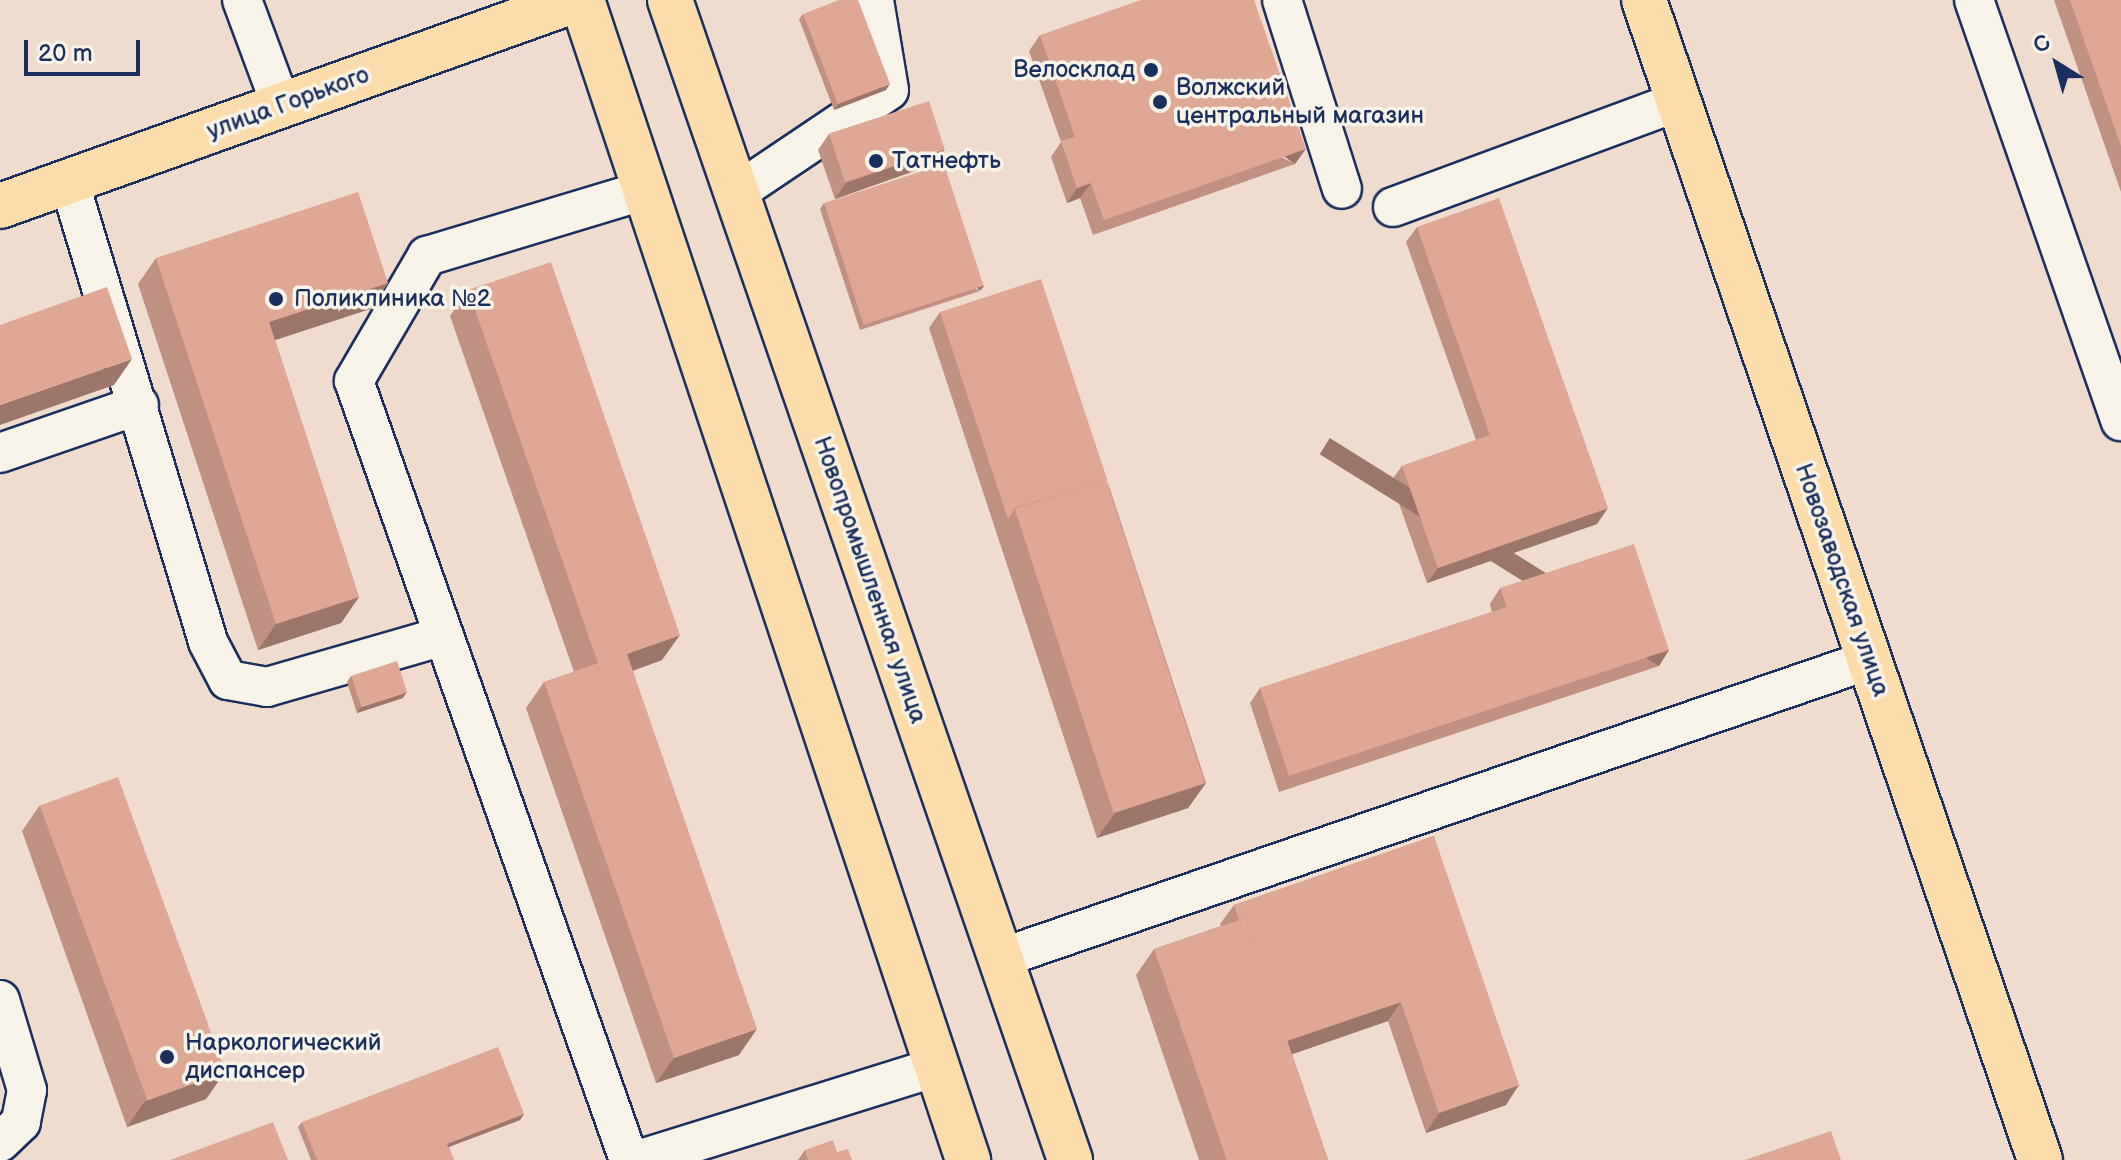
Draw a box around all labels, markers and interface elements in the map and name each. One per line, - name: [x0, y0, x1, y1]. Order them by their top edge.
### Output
- scale bar: [28, 24, 144, 74]
- north arrow: [2017, 24, 2097, 104]
- text: С: [2028, 29, 2056, 60]
- text: 20 m: [38, 39, 93, 68]
- place label: Велосклад: [1013, 56, 1135, 84]
- street label: улица Горького: [203, 60, 373, 146]
- marker: Велосклад: [1142, 61, 1160, 79]
- place label: Волжский центральный магазин: [1176, 74, 1424, 130]
- marker: Волжский центральный магазин: [1151, 93, 1169, 111]
- place label: Татнефть: [892, 147, 1001, 175]
- marker: Татнефть: [867, 152, 885, 170]
- place label: Поликлиника №2: [294, 285, 491, 313]
- marker: Поликлиника №2: [265, 288, 287, 310]
- street label: Новопромышленная улица: [807, 433, 933, 727]
- street label: Новозаводская улица: [1789, 460, 1895, 700]
- place label: Наркологический диспансер: [185, 1029, 382, 1085]
- marker: Наркологический диспансер: [156, 1046, 178, 1068]

